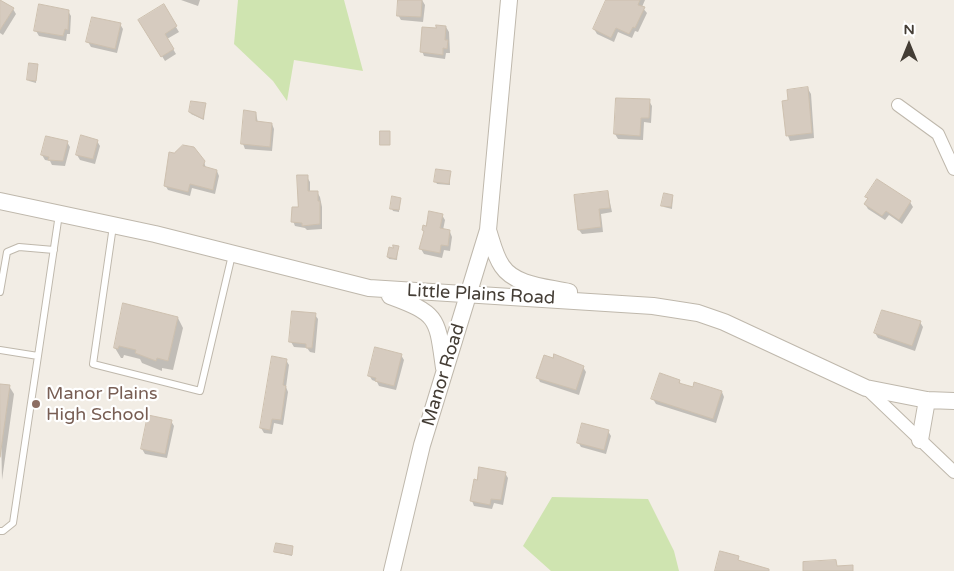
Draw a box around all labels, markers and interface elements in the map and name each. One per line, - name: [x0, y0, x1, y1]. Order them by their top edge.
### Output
- north arrow: [884, 20, 934, 70]
- text: N: [903, 21, 915, 38]
- street label: Little Plains Road: [406, 280, 556, 310]
- street label: Manor Road: [418, 321, 470, 429]
- place label: Manor Plains High School: [46, 383, 158, 426]
- marker: Manor Plains High School: [30, 398, 42, 410]

